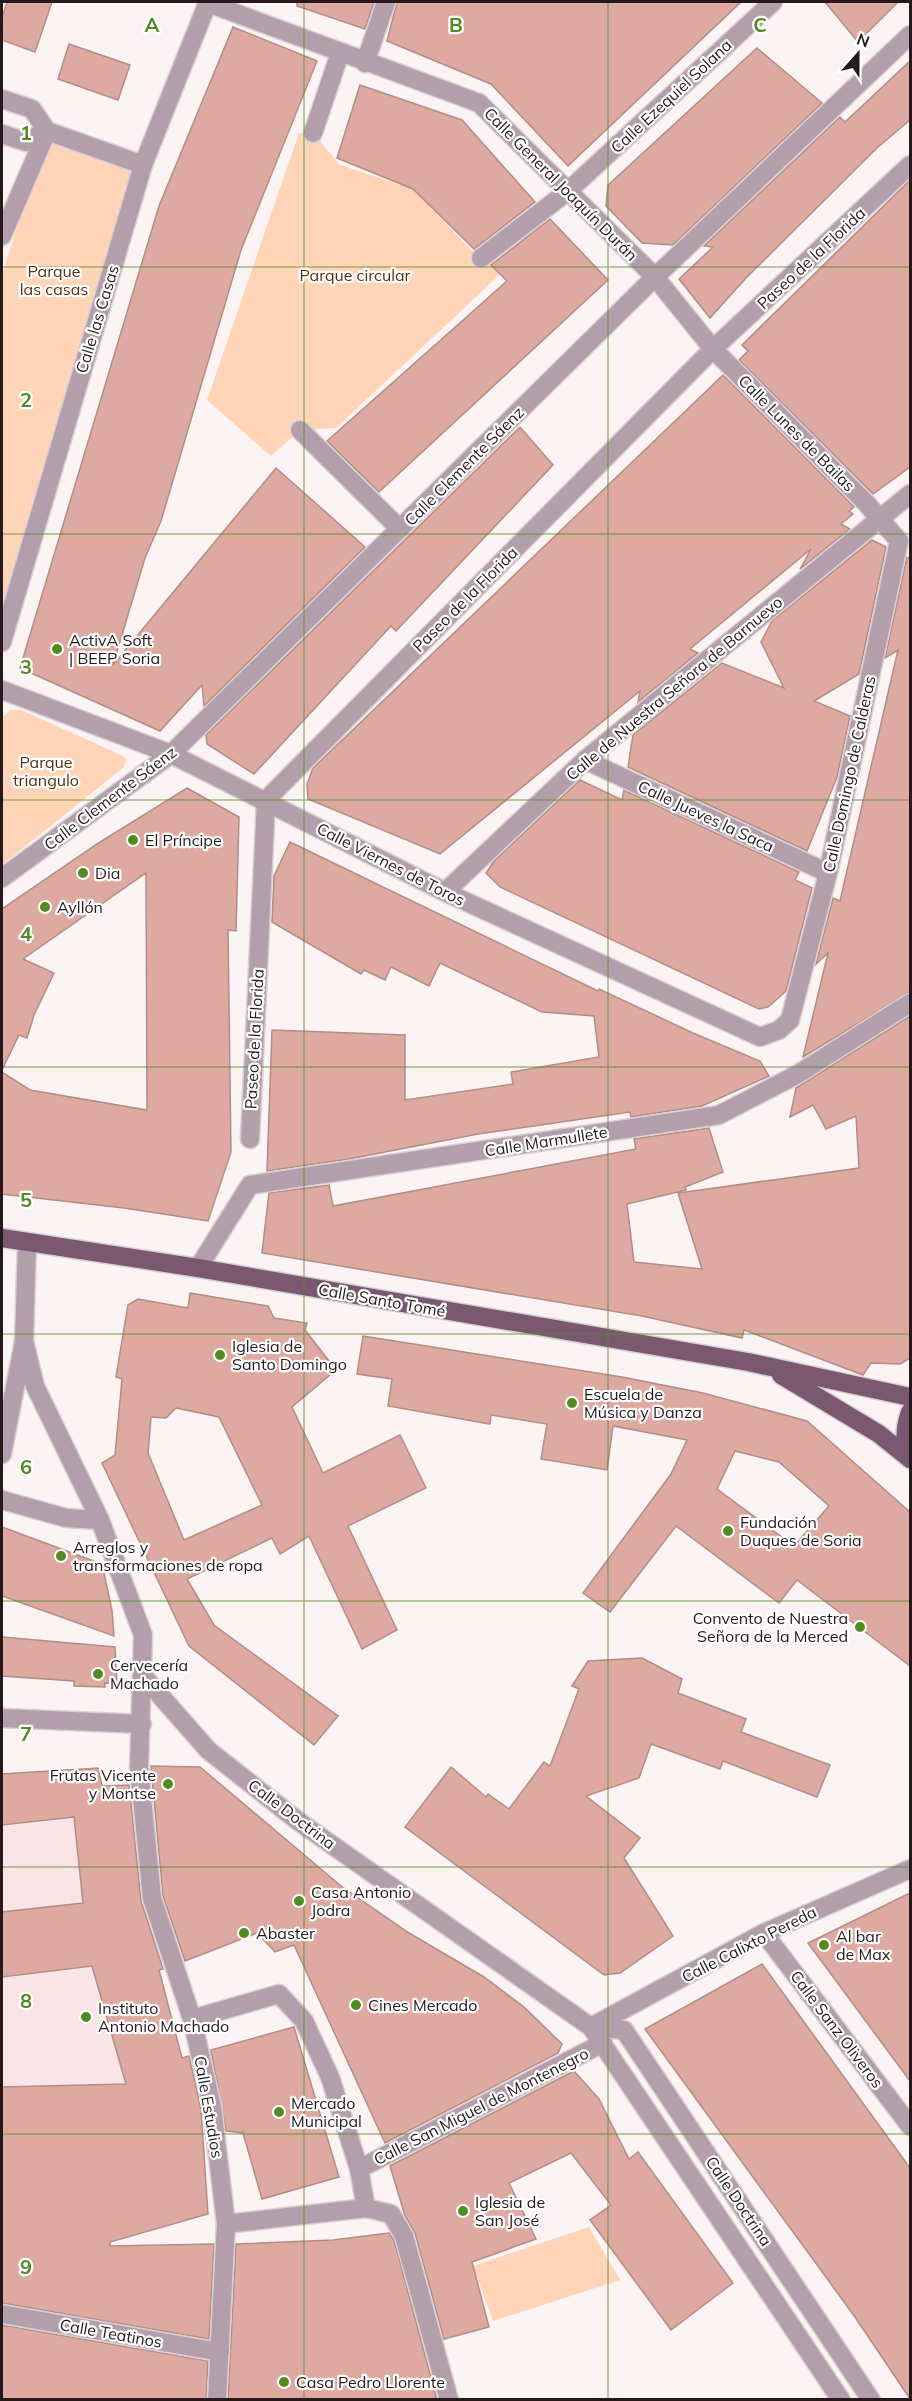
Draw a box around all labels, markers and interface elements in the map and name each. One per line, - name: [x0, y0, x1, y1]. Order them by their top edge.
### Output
- text: A: [145, 12, 160, 37]
- text: B: [449, 12, 463, 37]
- text: C: [753, 12, 767, 37]
- north arrow: [828, 24, 888, 84]
- text: N: [854, 28, 873, 51]
- street label: Calle Ezequiel Solana: [606, 35, 736, 157]
- street label: Calle General Joaquín Durán: [480, 103, 642, 265]
- text: 1: [20, 120, 32, 145]
- street label: Paseo de la Florida: [753, 203, 869, 313]
- park label: Parque las casas: [20, 261, 88, 299]
- street label: Calle las Casas: [71, 262, 123, 376]
- park label: Parque circular: [300, 265, 411, 285]
- street label: Calle Lunes de Bailas: [734, 370, 860, 496]
- text: 2: [20, 387, 32, 412]
- street label: Calle Clemente Sáenz: [400, 402, 528, 530]
- street label: Paseo de la Florida: [408, 542, 522, 656]
- street label: Calle de Nuestra Señora de Barnuevo: [562, 592, 786, 784]
- place label: ActivA Soft | BEEP Soria: [69, 630, 160, 668]
- marker: ActivA Soft | BEEP Soria: [50, 642, 64, 656]
- text: 3: [20, 654, 32, 679]
- street label: Calle Domingo de Calderas: [818, 674, 880, 874]
- street label: Calle Clemente Sáenz: [40, 742, 180, 854]
- park label: Parque triangulo: [13, 752, 79, 790]
- street label: Calle Jueves la Saca: [635, 776, 777, 856]
- street label: Calle Viernes de Toros: [314, 818, 468, 910]
- place label: El Príncipe: [145, 830, 222, 850]
- marker: El Príncipe: [126, 833, 140, 847]
- place label: Dia: [95, 863, 120, 883]
- marker: Dia: [76, 866, 90, 880]
- place label: Ayllón: [57, 897, 103, 917]
- marker: Ayllón: [38, 900, 52, 914]
- text: 4: [20, 921, 32, 946]
- street label: Paseo de la Florida: [240, 968, 268, 1110]
- street label: Calle Marmullete: [483, 1121, 609, 1161]
- text: 5: [20, 1187, 32, 1212]
- street label: Calle Santo Tomé: [317, 1279, 447, 1321]
- place label: Iglesia de Santo Domingo: [232, 1336, 347, 1374]
- marker: Iglesia de Santo Domingo: [213, 1348, 227, 1362]
- place label: Escuela de Música y Danza: [584, 1384, 702, 1422]
- marker: Escuela de Música y Danza: [565, 1396, 579, 1410]
- text: 6: [20, 1454, 32, 1479]
- place label: Fundación Duques de Soria: [740, 1512, 862, 1550]
- marker: Fundación Duques de Soria: [721, 1524, 735, 1538]
- place label: Arreglos y transformaciones de ropa: [73, 1537, 263, 1575]
- marker: Arreglos y transformaciones de ropa: [54, 1549, 68, 1563]
- place label: Convento de Nuestra Señora de la Merced: [693, 1608, 848, 1646]
- marker: Convento de Nuestra Señora de la Merced: [853, 1620, 867, 1634]
- place label: Cervecería Machado: [110, 1655, 188, 1693]
- marker: Cervecería Machado: [91, 1667, 105, 1681]
- text: 7: [20, 1721, 32, 1746]
- place label: Frutas Vicente y Montse: [50, 1765, 156, 1803]
- street label: Calle Doctrina: [244, 1775, 340, 1853]
- marker: Frutas Vicente y Montse: [161, 1777, 175, 1791]
- place label: Casa Antonio Jodra: [311, 1882, 411, 1920]
- marker: Casa Antonio Jodra: [292, 1894, 306, 1908]
- street label: Calle Calixto Pereda: [678, 1901, 820, 1987]
- place label: Abaster: [256, 1923, 315, 1943]
- marker: Abaster: [237, 1926, 251, 1940]
- place label: Al bar de Max: [836, 1926, 891, 1964]
- marker: Al bar de Max: [817, 1938, 831, 1952]
- street label: Calle Sanz Oliveros: [786, 1966, 888, 2092]
- text: 8: [20, 1988, 32, 2013]
- place label: Cines Mercado: [368, 1995, 477, 2015]
- place label: Instituto Antonio Machado: [98, 1998, 229, 2036]
- marker: Cines Mercado: [349, 1998, 363, 2012]
- marker: Instituto Antonio Machado: [79, 2010, 93, 2024]
- street label: Calle San Miguel de Montenegro: [370, 2043, 592, 2169]
- street label: Calle Estudios: [190, 2054, 228, 2160]
- place label: Mercado Municipal: [291, 2093, 362, 2131]
- marker: Mercado Municipal: [272, 2105, 286, 2119]
- street label: Calle Doctrina: [702, 2152, 776, 2250]
- place label: Iglesia de San José: [475, 2192, 545, 2230]
- marker: Iglesia de San José: [456, 2204, 470, 2218]
- text: 9: [20, 2254, 32, 2279]
- street label: Calle Teatinos: [58, 2314, 164, 2352]
- place label: Casa Pedro Llorente: [296, 2372, 445, 2392]
- marker: Casa Pedro Llorente: [277, 2375, 291, 2389]

